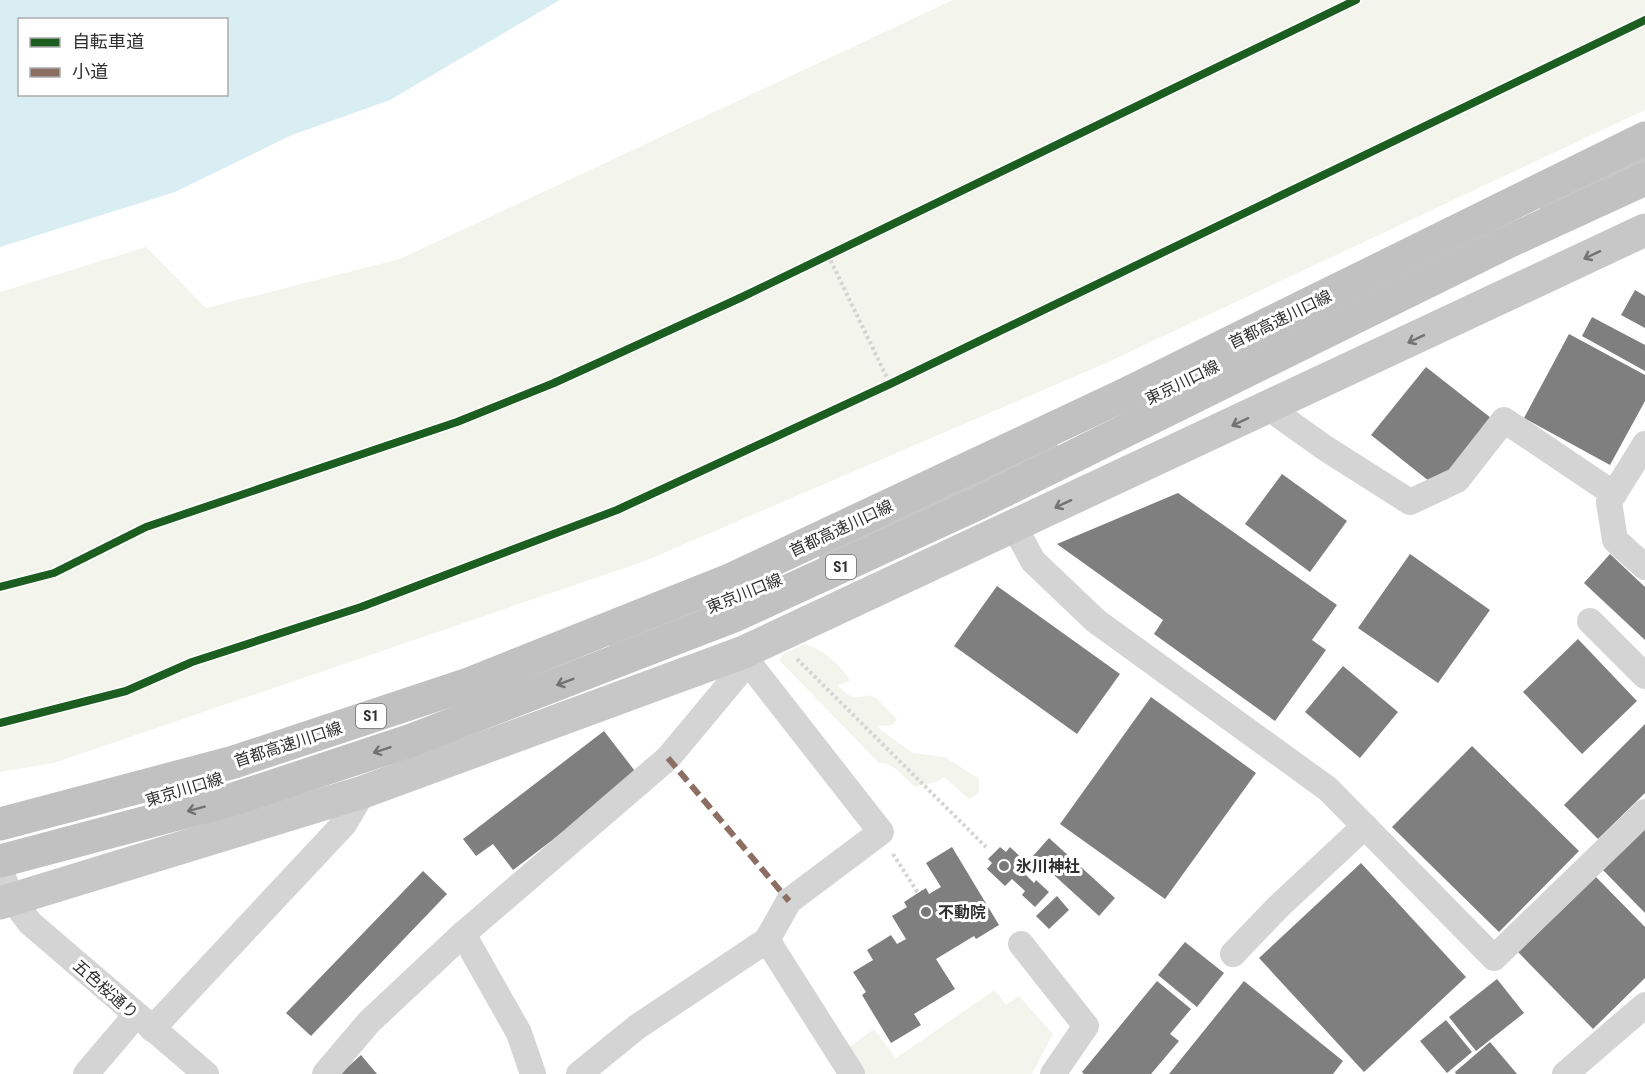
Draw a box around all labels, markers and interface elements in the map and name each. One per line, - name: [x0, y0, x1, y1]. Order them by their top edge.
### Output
- legend: [18, 18, 228, 96]
- text: 自転車道: [72, 31, 144, 52]
- text: 小道: [72, 61, 108, 82]
- one-way arrow: [1584, 250, 1602, 262]
- street label: 首都高速川口線: [1226, 286, 1335, 353]
- one-way arrow: [1407, 333, 1425, 345]
- street label: 東京川口線: [1142, 356, 1222, 409]
- one-way arrow: [1231, 417, 1249, 428]
- street label: 首都高速川口線: [786, 496, 896, 561]
- one-way arrow: [1054, 498, 1072, 510]
- road number: S1: [826, 555, 856, 579]
- street label: 東京川口線: [704, 570, 785, 617]
- one-way arrow: [556, 677, 574, 688]
- road number: S1: [356, 704, 386, 728]
- street label: 首都高速川口線: [232, 718, 344, 771]
- one-way arrow: [373, 745, 392, 756]
- street label: 東京川口線: [143, 769, 225, 810]
- one-way arrow: [187, 804, 206, 815]
- place label: 氷川神社: [1016, 857, 1080, 876]
- marker: 氷川神社: [997, 859, 1011, 873]
- place label: 不動院: [938, 903, 986, 922]
- marker: 不動院: [919, 905, 933, 919]
- street label: 五色桜通り: [69, 956, 142, 1023]

